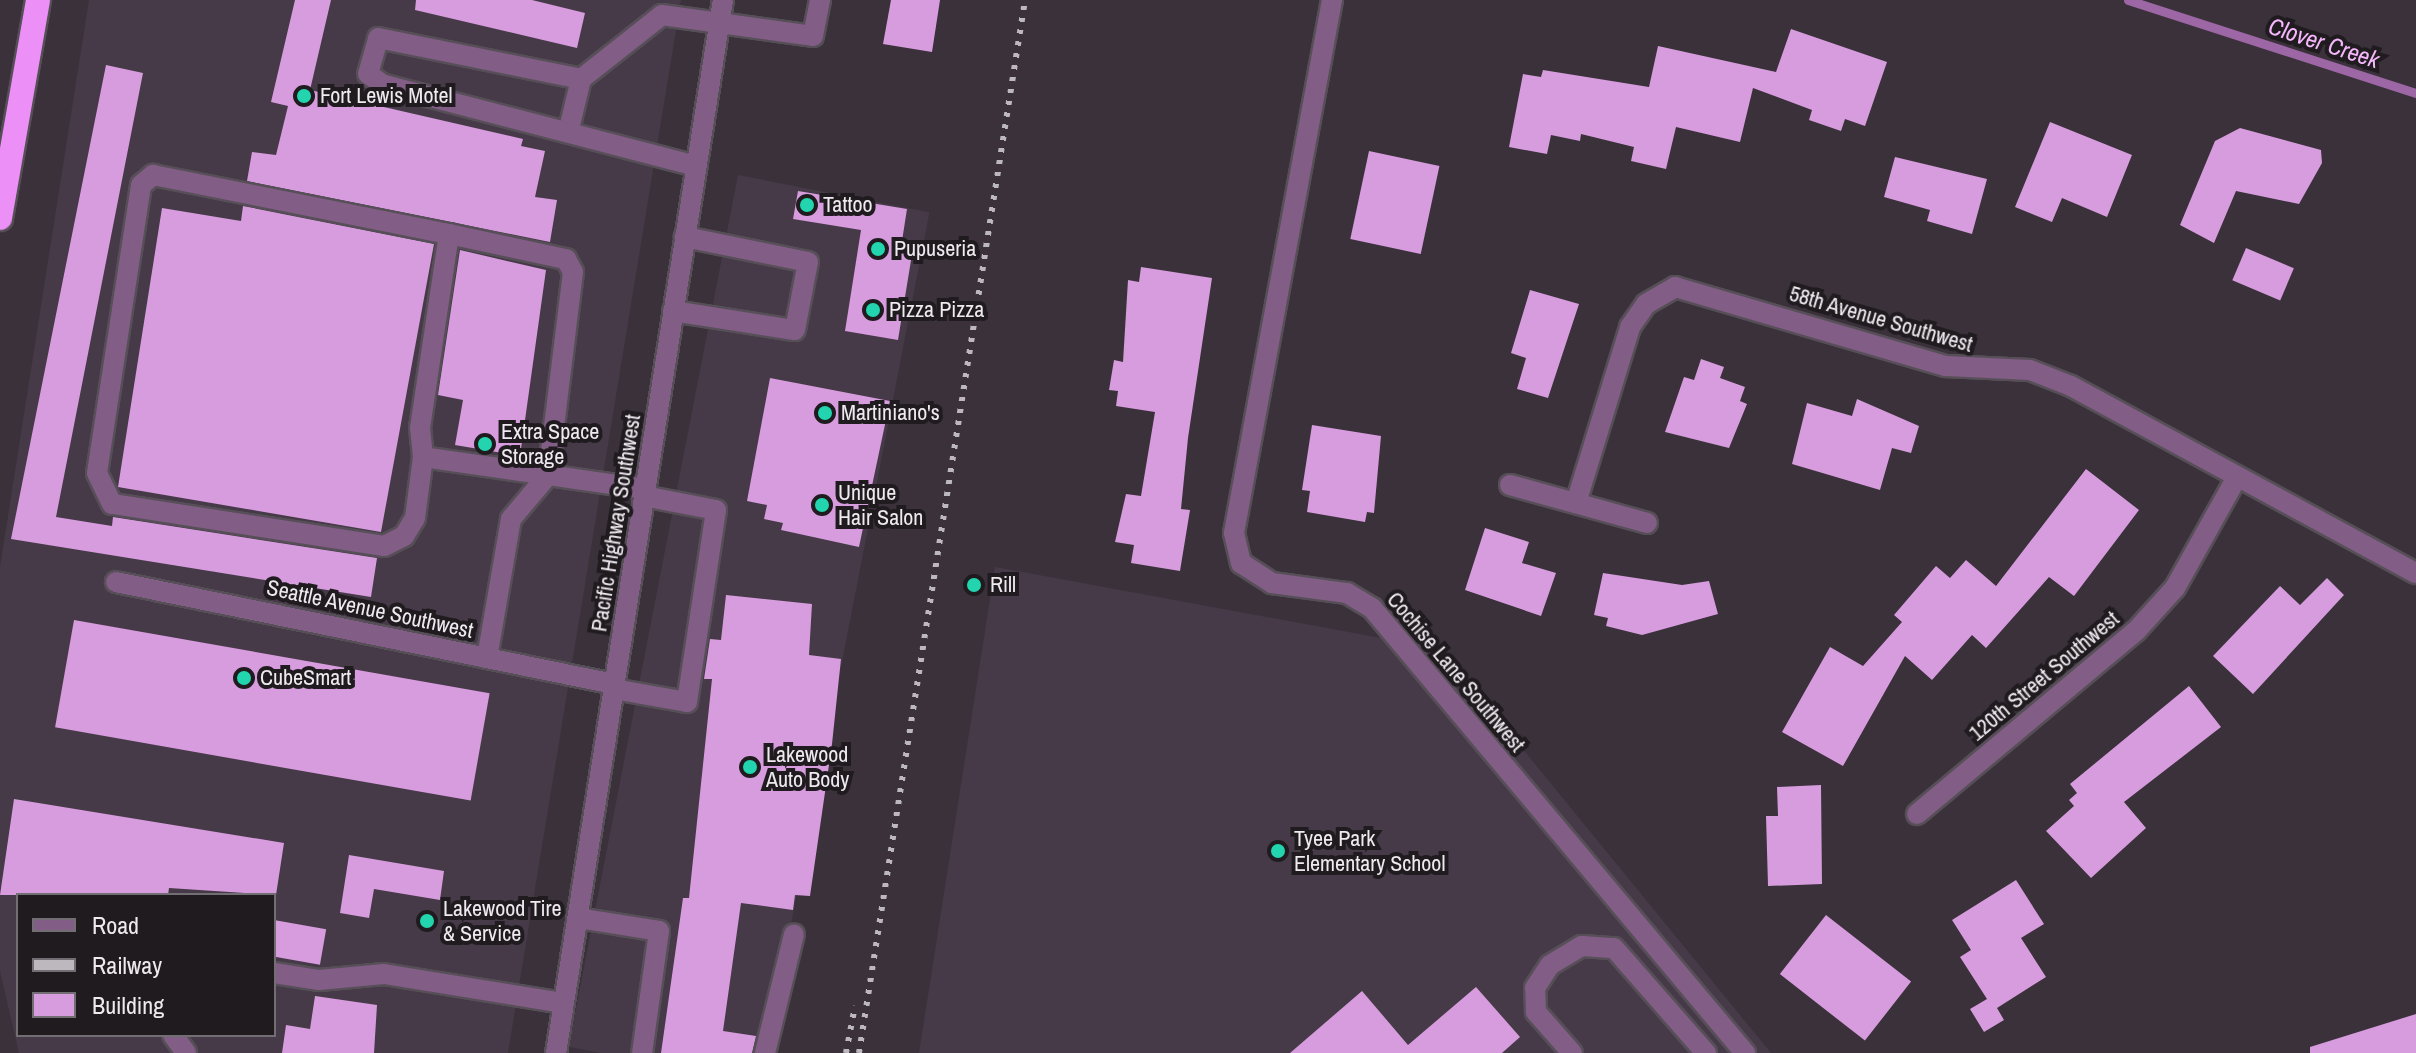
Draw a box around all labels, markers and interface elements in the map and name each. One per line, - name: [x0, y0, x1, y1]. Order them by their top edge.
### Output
- water label: Clover Creek: [2265, 12, 2383, 74]
- place label: Fort Lewis Motel: [320, 83, 452, 109]
- marker: Fort Lewis Motel: [295, 87, 313, 105]
- place label: Tattoo: [823, 192, 872, 218]
- marker: Tattoo: [798, 196, 816, 214]
- place label: Pupuseria: [894, 236, 976, 262]
- marker: Pupuseria: [869, 240, 887, 258]
- street label: 58th Avenue Southwest: [1786, 280, 1976, 358]
- place label: Pizza Pizza: [889, 297, 984, 323]
- marker: Pizza Pizza: [864, 301, 882, 319]
- place label: Martiniano's: [841, 400, 940, 426]
- marker: Martiniano's: [816, 404, 834, 422]
- street label: Pacific Highway Southwest: [586, 412, 646, 634]
- place label: Extra Space Storage: [501, 418, 599, 470]
- marker: Extra Space Storage: [476, 435, 494, 453]
- place label: Unique Hair Salon: [838, 479, 923, 530]
- marker: Unique Hair Salon: [813, 496, 831, 514]
- place label: Rill: [990, 572, 1016, 598]
- street label: Seattle Avenue Southwest: [264, 574, 476, 644]
- marker: Rill: [965, 576, 983, 594]
- street label: Cochise Lane Southwest: [1381, 587, 1531, 757]
- street label: 120th Street Southwest: [1964, 606, 2124, 746]
- place label: CubeSmart: [260, 665, 351, 691]
- marker: CubeSmart: [235, 669, 253, 687]
- place label: Lakewood Auto Body: [766, 741, 849, 792]
- marker: Lakewood Auto Body: [741, 758, 759, 776]
- place label: Tyee Park Elementary School: [1294, 825, 1445, 876]
- marker: Tyee Park Elementary School: [1269, 842, 1287, 860]
- legend: [16, 893, 276, 1037]
- place label: Lakewood Tire & Service: [443, 895, 562, 946]
- text: Road: [92, 909, 139, 941]
- marker: Lakewood Tire & Service: [418, 912, 436, 930]
- text: Railway: [92, 949, 162, 981]
- text: Building: [92, 989, 164, 1021]

